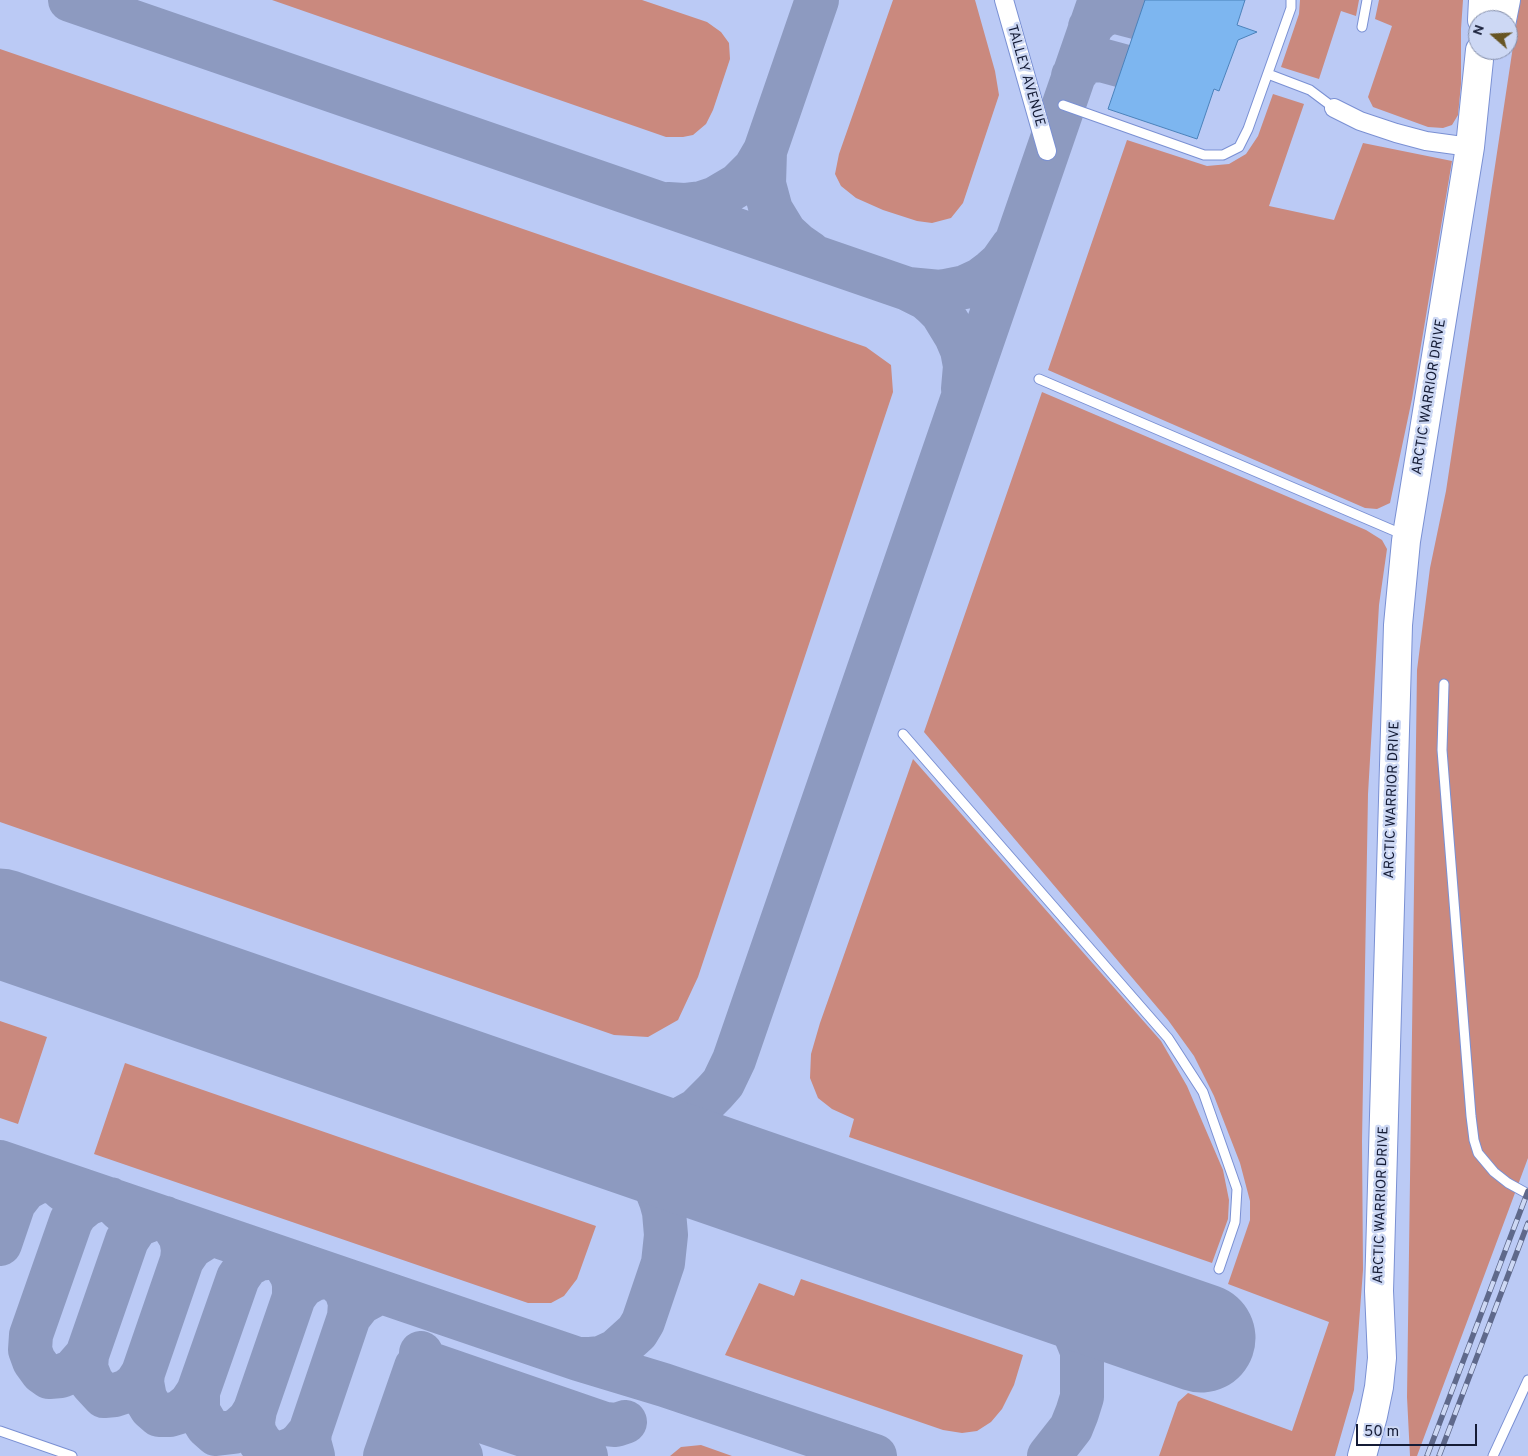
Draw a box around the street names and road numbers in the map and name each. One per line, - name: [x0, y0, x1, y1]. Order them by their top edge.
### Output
- street label: TALLEY AVENUE: [1002, 23, 1048, 129]
- street label: ARCTIC WARRIOR DRIVE: [1409, 318, 1451, 476]
- street label: ARCTIC WARRIOR DRIVE: [1382, 721, 1404, 879]
- street label: ARCTIC WARRIOR DRIVE: [1371, 1126, 1393, 1284]

